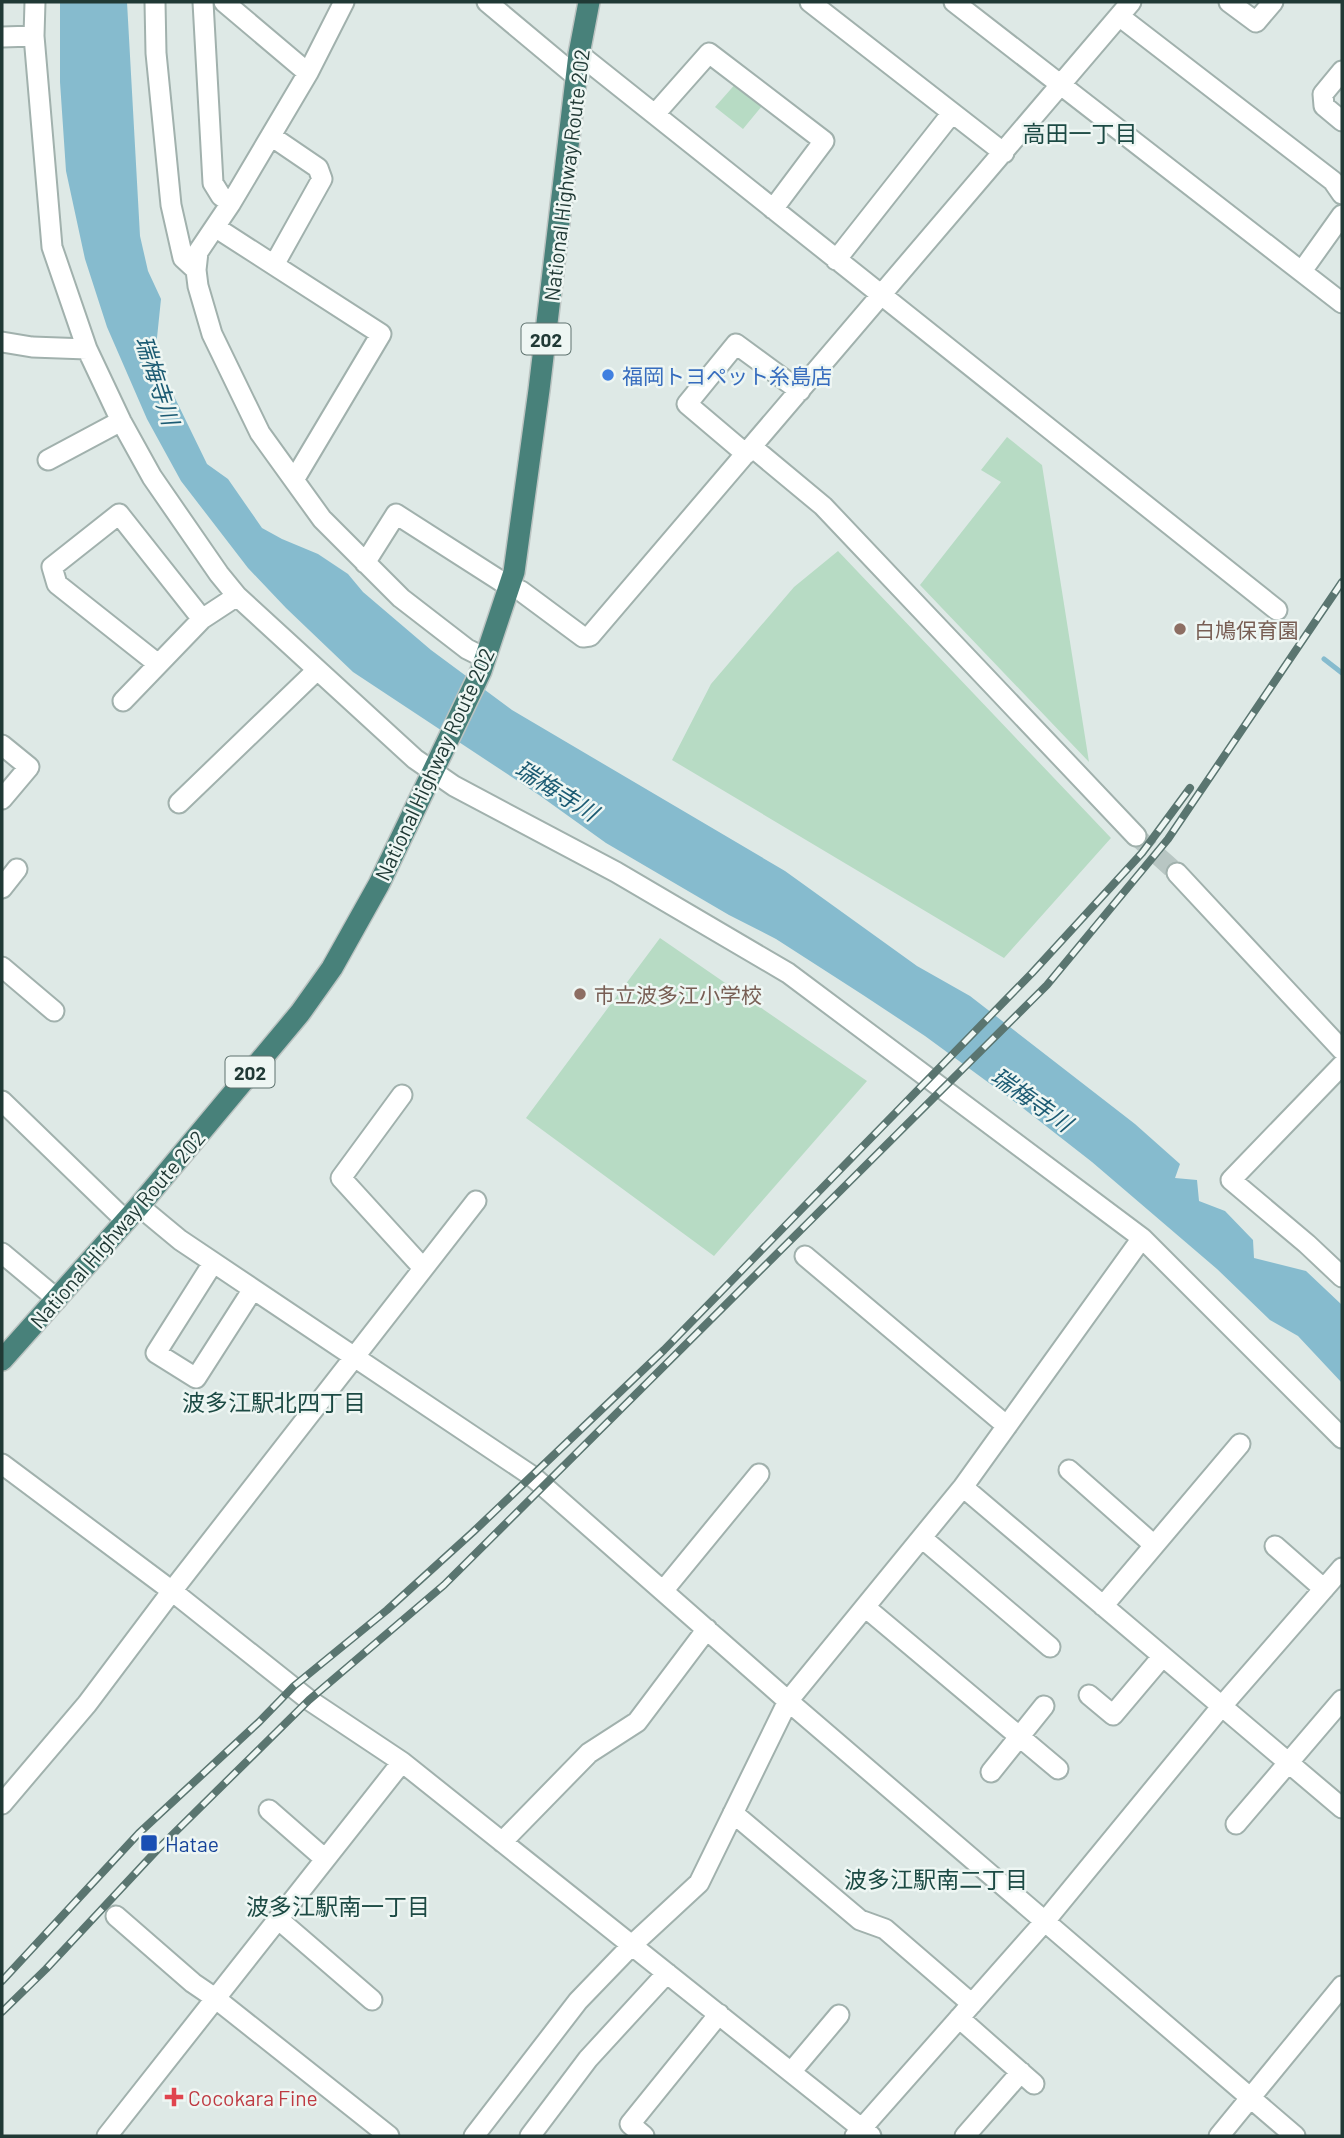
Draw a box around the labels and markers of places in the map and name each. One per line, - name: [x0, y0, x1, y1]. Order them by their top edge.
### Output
- place label: 福岡トヨペット糸島店: [622, 363, 832, 388]
- marker: 福岡トヨペット糸島店: [600, 367, 616, 383]
- place label: 白鳩保育園: [1194, 617, 1299, 642]
- marker: 白鳩保育園: [1172, 621, 1188, 637]
- place label: 市立波多江小学校: [594, 982, 762, 1007]
- marker: 市立波多江小学校: [572, 986, 588, 1002]
- place label: Hatae: [165, 1831, 219, 1856]
- marker: Hatae: [139, 1833, 159, 1853]
- place label: Cocokara Fine: [188, 2085, 318, 2110]
- marker: Cocokara Fine: [166, 2089, 182, 2105]

